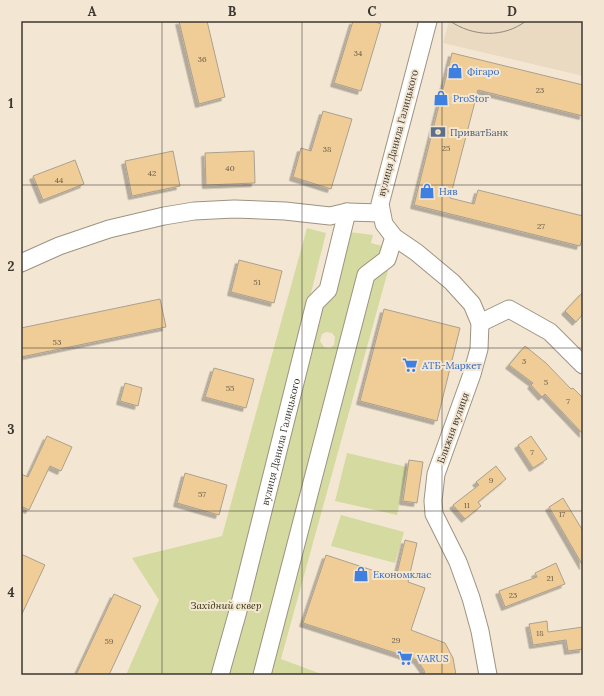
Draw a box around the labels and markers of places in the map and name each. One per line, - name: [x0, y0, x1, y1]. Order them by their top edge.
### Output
- shop icon: Фігаро: [446, 62, 464, 80]
- place label: Фігаро: [467, 65, 500, 78]
- shop icon: ProStor: [432, 89, 450, 107]
- place label: ProStor: [453, 92, 489, 105]
- bank icon: ПриватБанк: [429, 123, 447, 141]
- place label: ПриватБанк: [450, 126, 509, 139]
- shop icon: Няв: [418, 182, 436, 200]
- place label: Няв: [439, 185, 457, 198]
- supermarket icon: АТБ-Маркет: [401, 356, 419, 374]
- place label: АТБ-Маркет: [421, 359, 482, 372]
- shop icon: Економклас: [352, 565, 370, 583]
- place label: Економклас: [373, 568, 432, 581]
- supermarket icon: VARUS: [396, 649, 414, 667]
- place label: VARUS: [416, 652, 449, 665]

